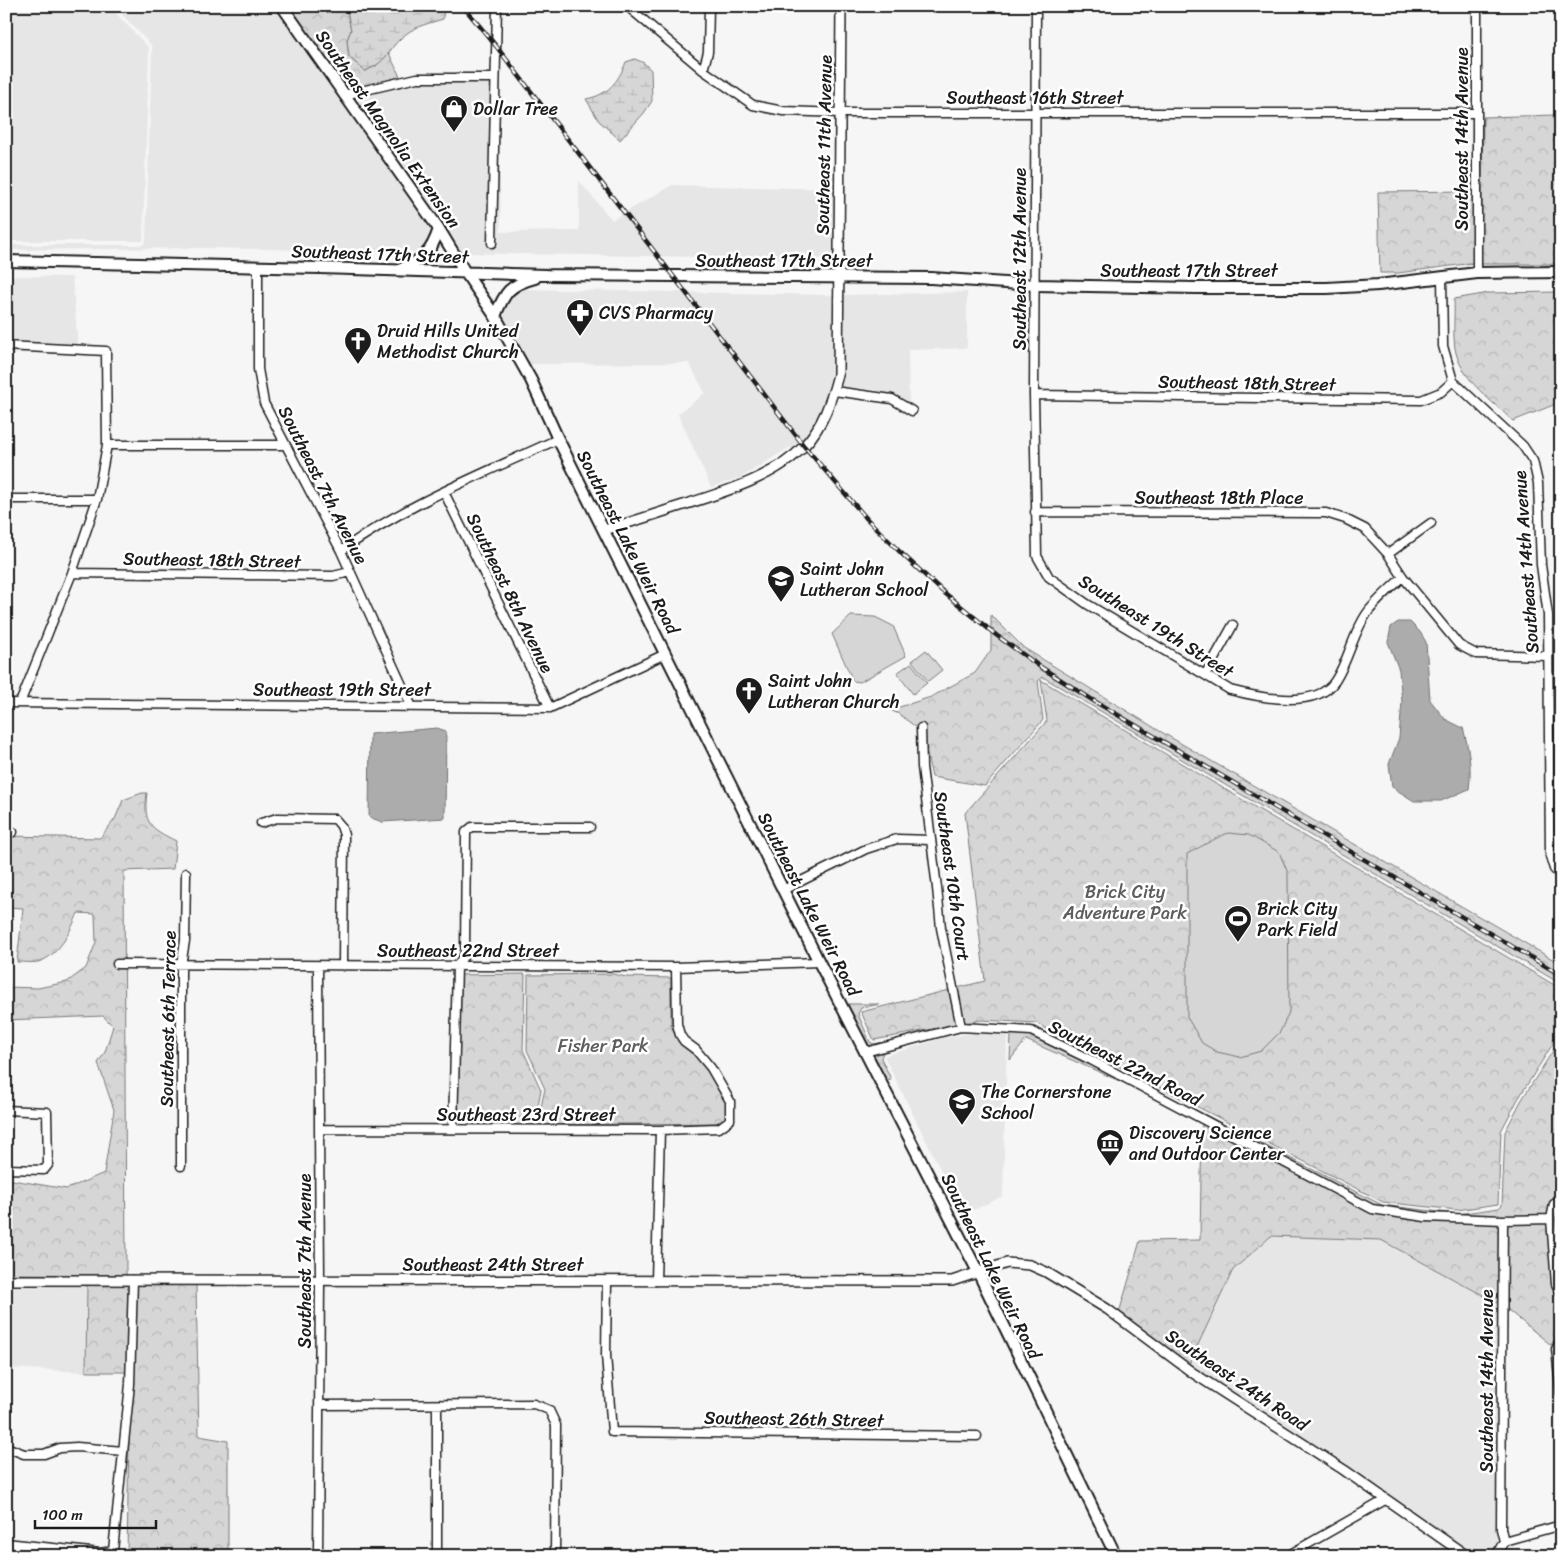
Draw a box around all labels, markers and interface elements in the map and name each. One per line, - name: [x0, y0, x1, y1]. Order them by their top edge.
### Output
- street label: Southeast Magnolia Extension: [307, 23, 469, 236]
- street label: Southeast 14th Avenue: [1446, 47, 1478, 231]
- street label: Southeast 11th Avenue: [806, 54, 842, 235]
- street label: Southeast 16th Street: [946, 82, 1124, 114]
- place label: Dollar Tree: [473, 93, 558, 125]
- shop icon: Dollar Tree: [439, 94, 469, 133]
- street label: Southeast 12th Avenue: [1004, 167, 1036, 350]
- street label: Southeast 17th Street: [291, 235, 470, 273]
- street label: Southeast 17th Street: [695, 245, 873, 277]
- street label: Southeast 17th Street: [1100, 255, 1278, 287]
- place label: CVS Pharmacy: [599, 297, 714, 329]
- pharmacy icon: CVS Pharmacy: [565, 298, 595, 337]
- place label: Druid Hills United Methodist Church: [377, 315, 520, 368]
- church icon: Druid Hills United Methodist Church: [343, 326, 373, 365]
- street label: Southeast 18th Street: [1158, 365, 1337, 401]
- street label: Southeast 7th Avenue: [269, 400, 377, 570]
- street label: Southeast Lake Weir Road: [567, 444, 689, 641]
- street label: Southeast 14th Avenue: [1504, 469, 1548, 655]
- street label: Southeast 18th Place: [1135, 482, 1303, 514]
- street label: Southeast 8th Avenue: [457, 507, 563, 679]
- street label: Southeast 18th Street: [123, 542, 302, 578]
- place label: Saint John Lutheran School: [800, 553, 929, 606]
- school or university icon: Saint John Lutheran School: [766, 564, 796, 603]
- street label: Southeast 19th Street: [1072, 565, 1241, 687]
- place label: Saint John Lutheran Church: [768, 665, 899, 718]
- street label: Southeast 19th Street: [253, 674, 432, 706]
- church icon: Saint John Lutheran Church: [734, 676, 764, 715]
- street label: Southeast 10th Court: [924, 789, 980, 963]
- street label: Southeast Lake Weir Road: [748, 806, 870, 1003]
- park label: Brick City Adventure Park: [1062, 876, 1187, 929]
- place label: Brick City Park Field: [1257, 893, 1338, 946]
- sports icon: Brick City Park Field: [1223, 904, 1253, 943]
- street label: Southeast 6th Terrace: [150, 930, 186, 1107]
- street label: Southeast 22nd Street: [377, 935, 560, 967]
- street label: Southeast 22nd Road: [1043, 1011, 1209, 1116]
- park label: Fisher Park: [558, 1030, 649, 1062]
- place label: The Cornerstone School: [981, 1076, 1112, 1129]
- school or university icon: The Cornerstone School: [947, 1087, 977, 1126]
- street label: Southeast 23rd Street: [436, 1099, 616, 1131]
- place label: Discovery Science and Outdoor Center: [1129, 1117, 1286, 1170]
- museum icon: Discovery Science and Outdoor Center: [1095, 1128, 1125, 1167]
- street label: Southeast Lake Weir Road: [932, 1167, 1051, 1366]
- street label: Southeast 7th Avenue: [289, 1173, 321, 1348]
- street label: Southeast 24th Street: [403, 1249, 584, 1281]
- street label: Southeast 14th Avenue: [1471, 1289, 1503, 1473]
- street label: Southeast 24th Road: [1159, 1320, 1317, 1441]
- street label: Southeast 26th Street: [704, 1401, 885, 1437]
- scale bar: [35, 1497, 156, 1529]
- text: 100 m: [42, 1502, 83, 1528]

